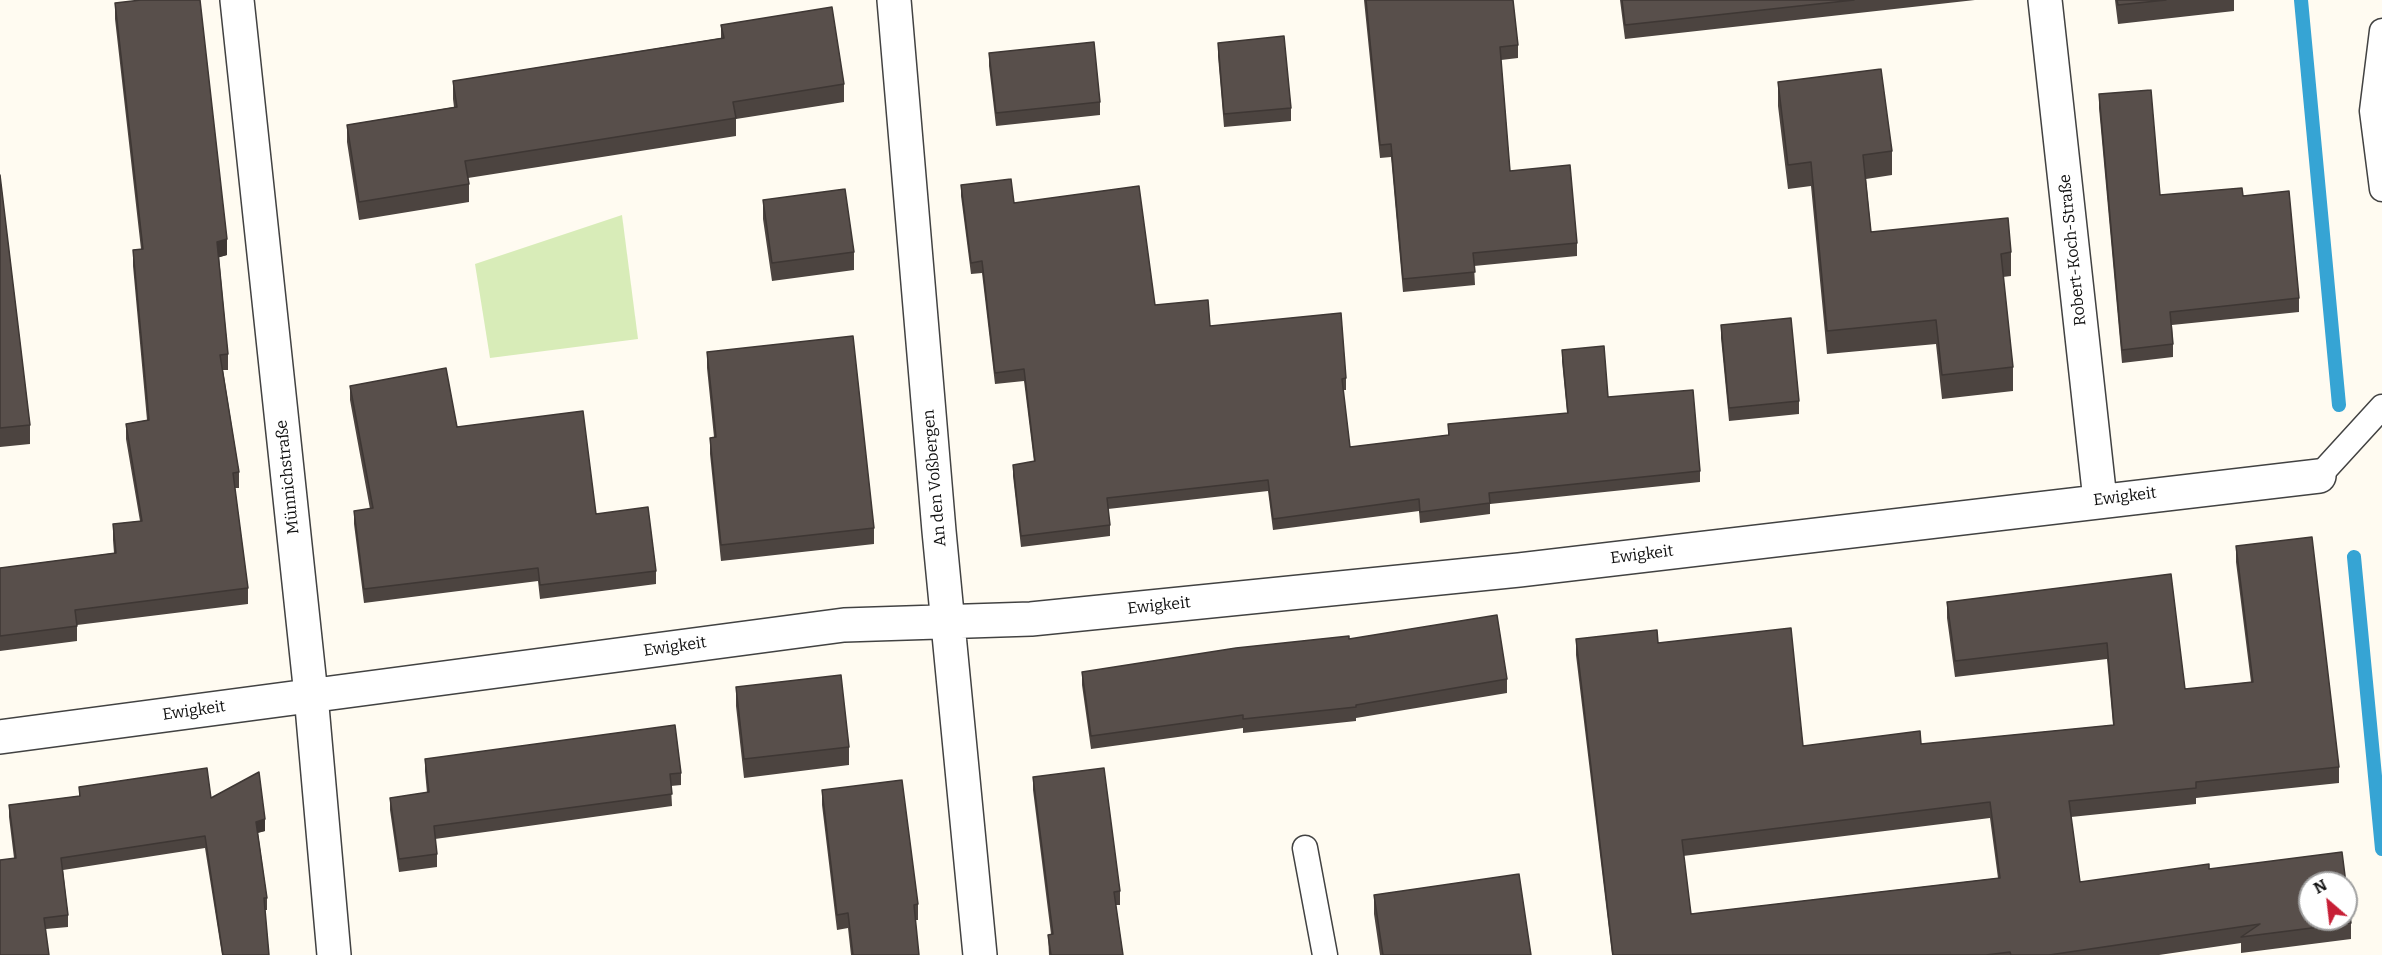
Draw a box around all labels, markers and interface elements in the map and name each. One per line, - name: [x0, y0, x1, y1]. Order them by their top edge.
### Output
- street label: Robert-Koch-Straße: [2056, 173, 2090, 327]
- street label: An den Voßbergen: [919, 409, 951, 547]
- street label: Münnichstraße: [272, 419, 304, 535]
- street label: Ewigkeit: [2092, 484, 2158, 510]
- street label: Ewigkeit: [1609, 542, 1675, 568]
- street label: Ewigkeit: [1126, 593, 1192, 619]
- street label: Ewigkeit: [642, 633, 708, 661]
- street label: Ewigkeit: [161, 697, 227, 725]
- north arrow: [2298, 871, 2358, 931]
- text: N: [2310, 875, 2330, 898]

